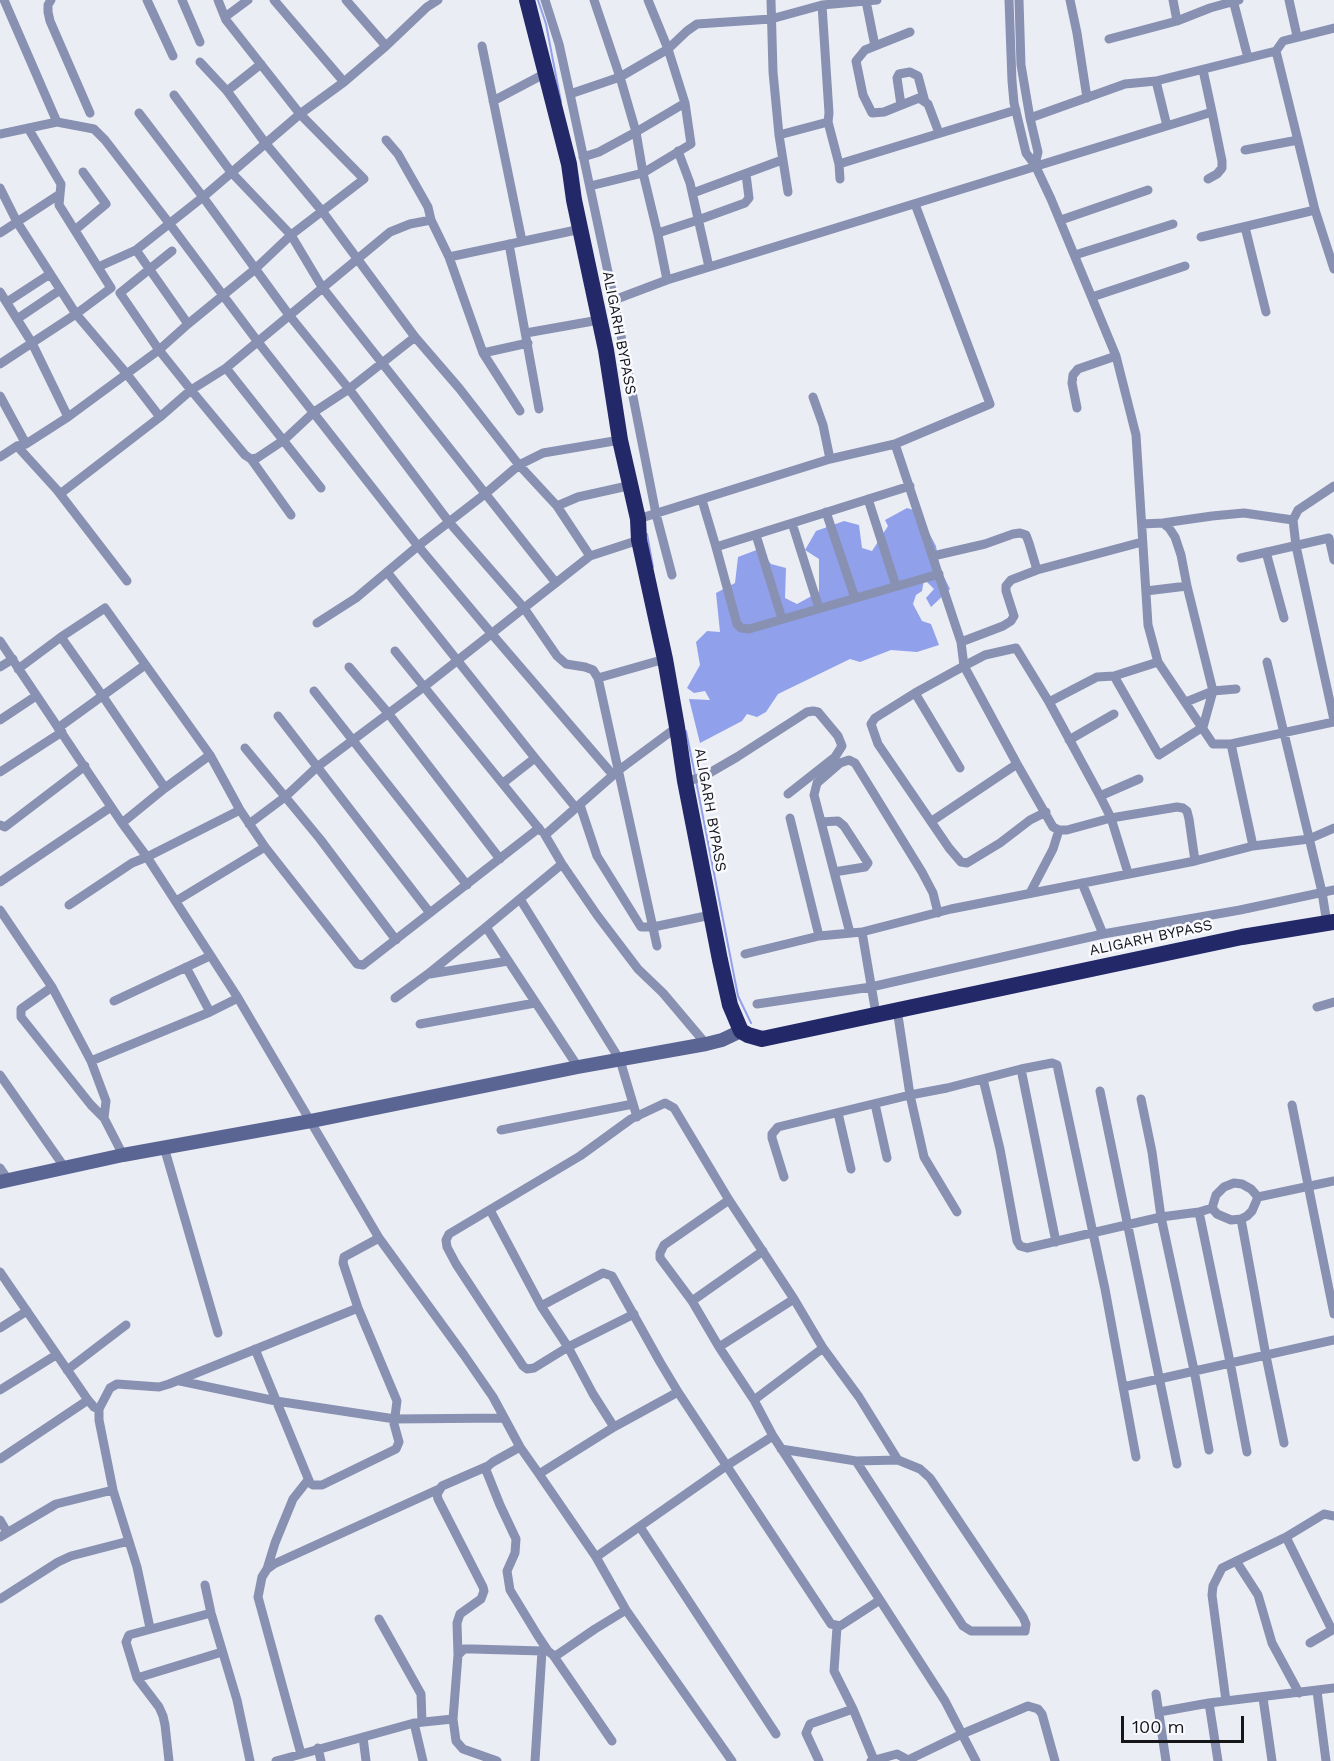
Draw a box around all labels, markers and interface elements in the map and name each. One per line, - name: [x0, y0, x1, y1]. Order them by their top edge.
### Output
- street label: ALIGARH BYPASS: [598, 270, 640, 396]
- street label: ALIGARH BYPASS: [690, 747, 730, 873]
- street label: ALIGARH BYPASS: [1088, 916, 1214, 960]
- scale bar: [1124, 1704, 1247, 1742]
- text: 100 m: [1132, 1716, 1185, 1737]

